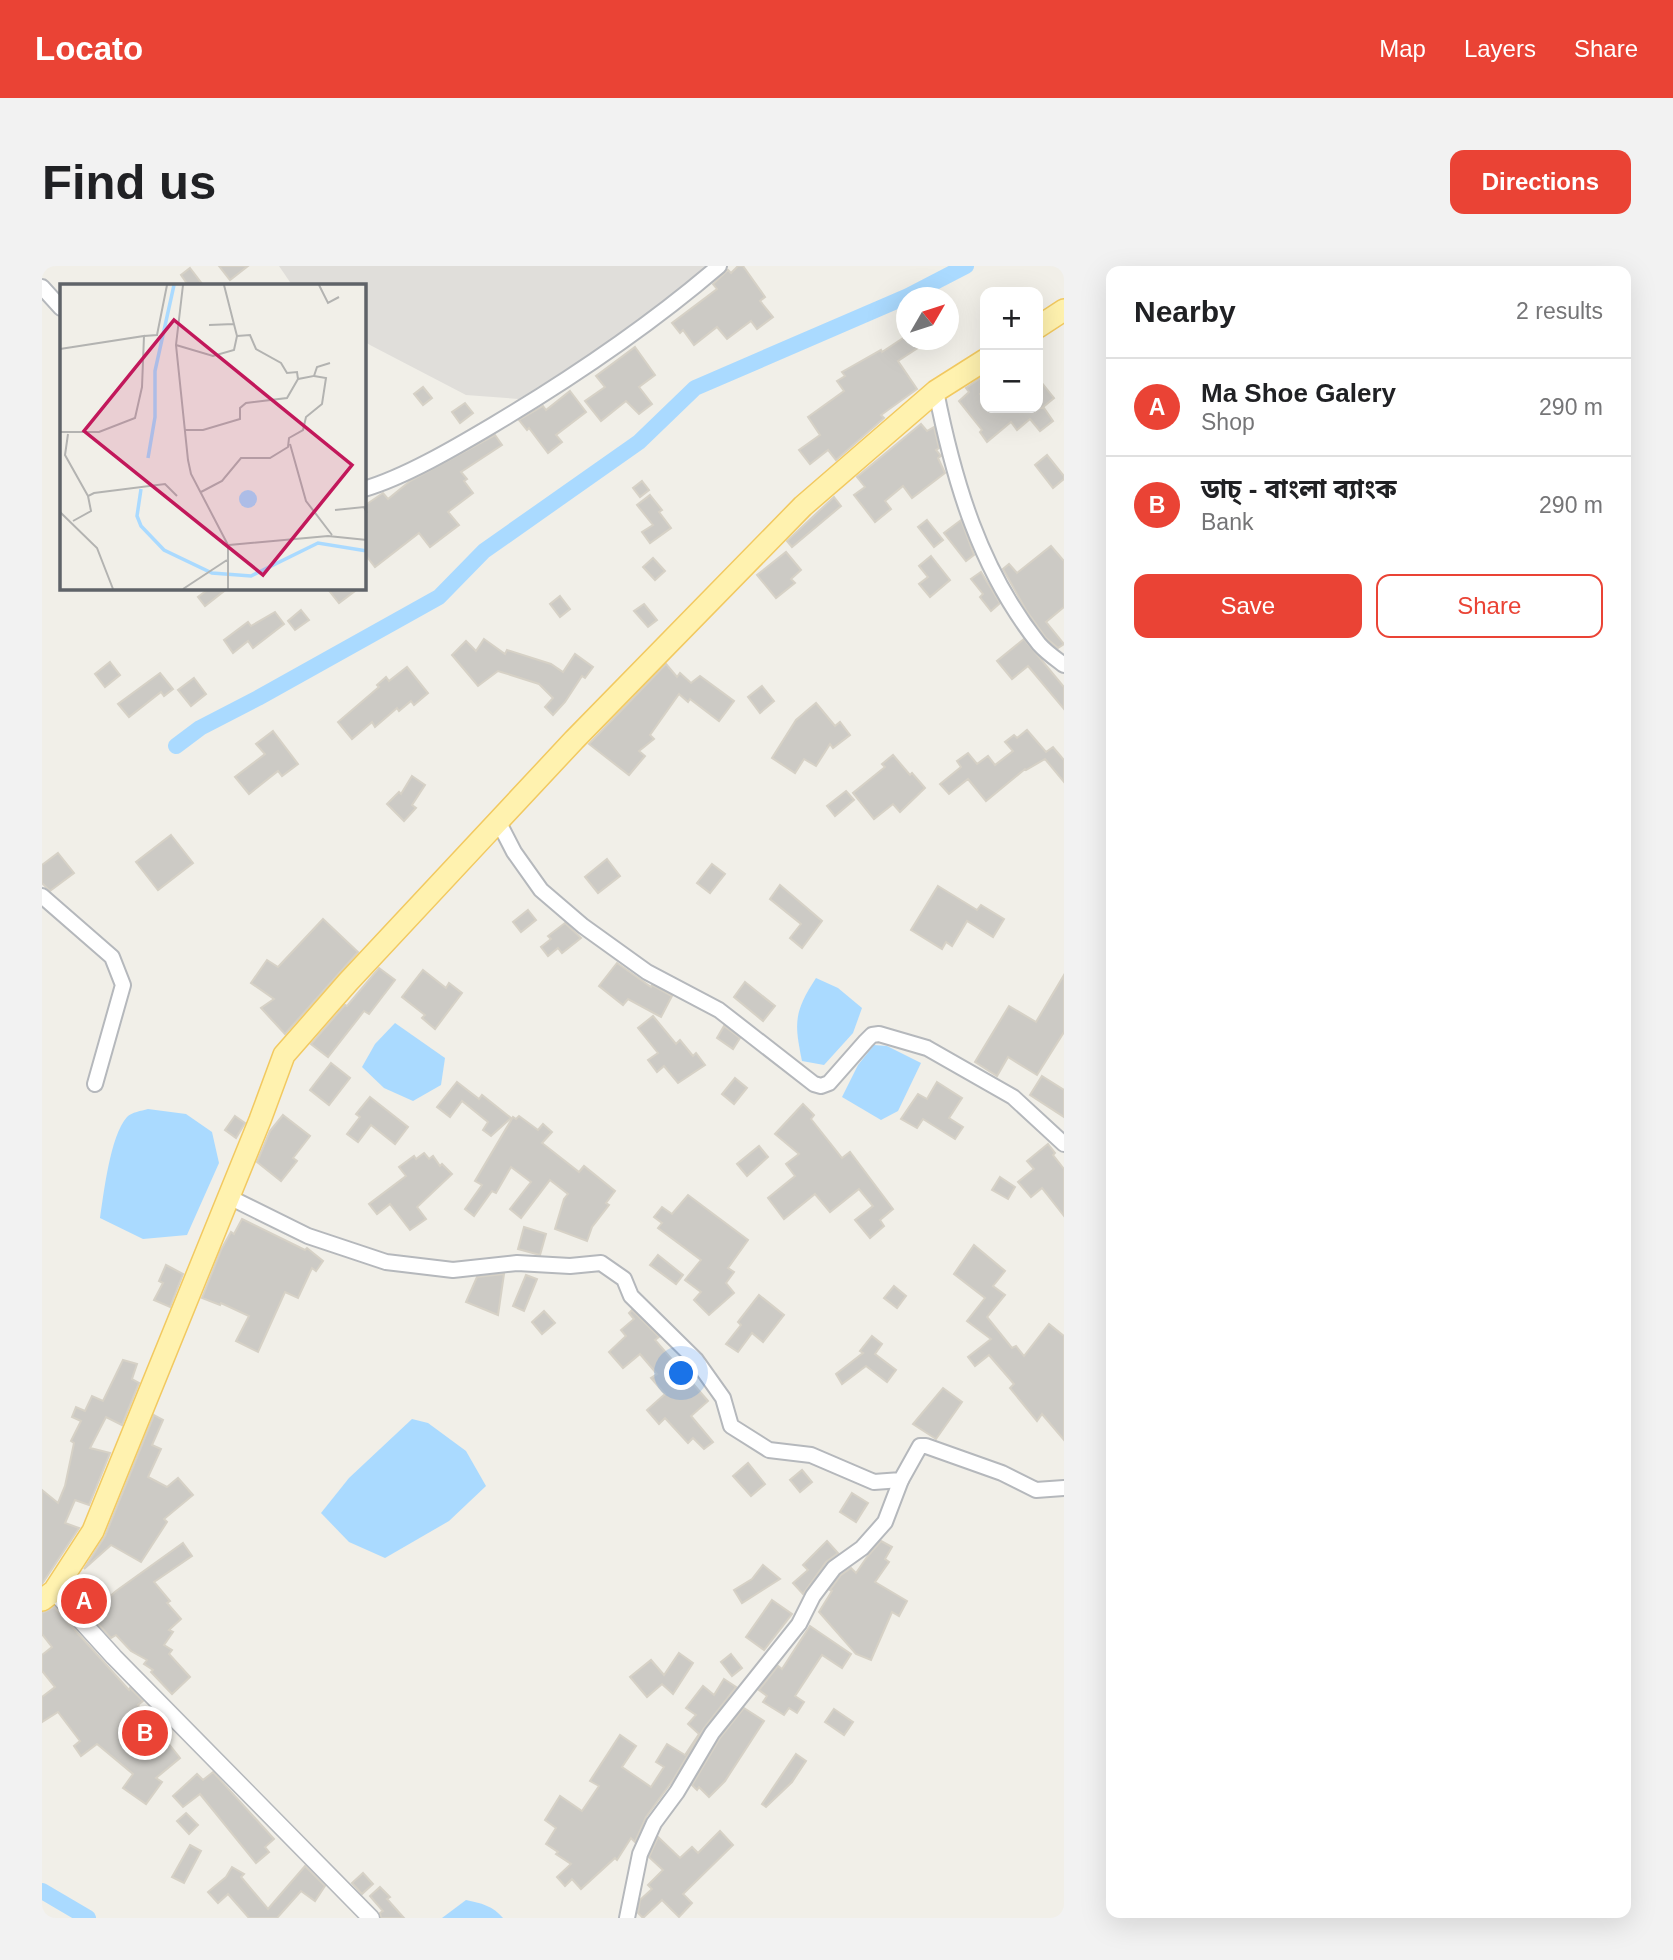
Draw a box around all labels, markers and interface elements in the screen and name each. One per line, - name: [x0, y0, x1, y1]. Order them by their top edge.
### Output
- text: Locato: [35, 30, 143, 67]
- text: Map: [1379, 35, 1426, 62]
- text: Layers: [1464, 35, 1536, 62]
- text: Share: [1574, 35, 1638, 62]
- button: Directions: [1450, 150, 1631, 214]
- text: Find us: [42, 155, 216, 209]
- inset map: [60, 284, 366, 590]
- north arrow: [896, 287, 959, 350]
- map controls: [980, 287, 1043, 413]
- button: +: [980, 287, 1043, 350]
- text: Nearby: [1134, 295, 1236, 328]
- text: 2 results: [1516, 298, 1603, 324]
- button: −: [980, 350, 1043, 413]
- text: Ma Shoe Galery: [1201, 378, 1396, 408]
- text: A: [1149, 394, 1165, 420]
- text: 290 m: [1539, 394, 1603, 420]
- text: Shop: [1201, 409, 1255, 435]
- text: ডাচ্ - বাংলা ব্যাংক: [1201, 474, 1397, 504]
- text: B: [1149, 492, 1165, 518]
- text: 290 m: [1539, 492, 1603, 518]
- text: Bank: [1201, 509, 1253, 535]
- button: Save: [1134, 574, 1362, 638]
- button: Share: [1376, 574, 1603, 638]
- your location: [664, 1356, 698, 1390]
- pin: A: [61, 1575, 107, 1627]
- pin: B: [122, 1707, 168, 1759]

